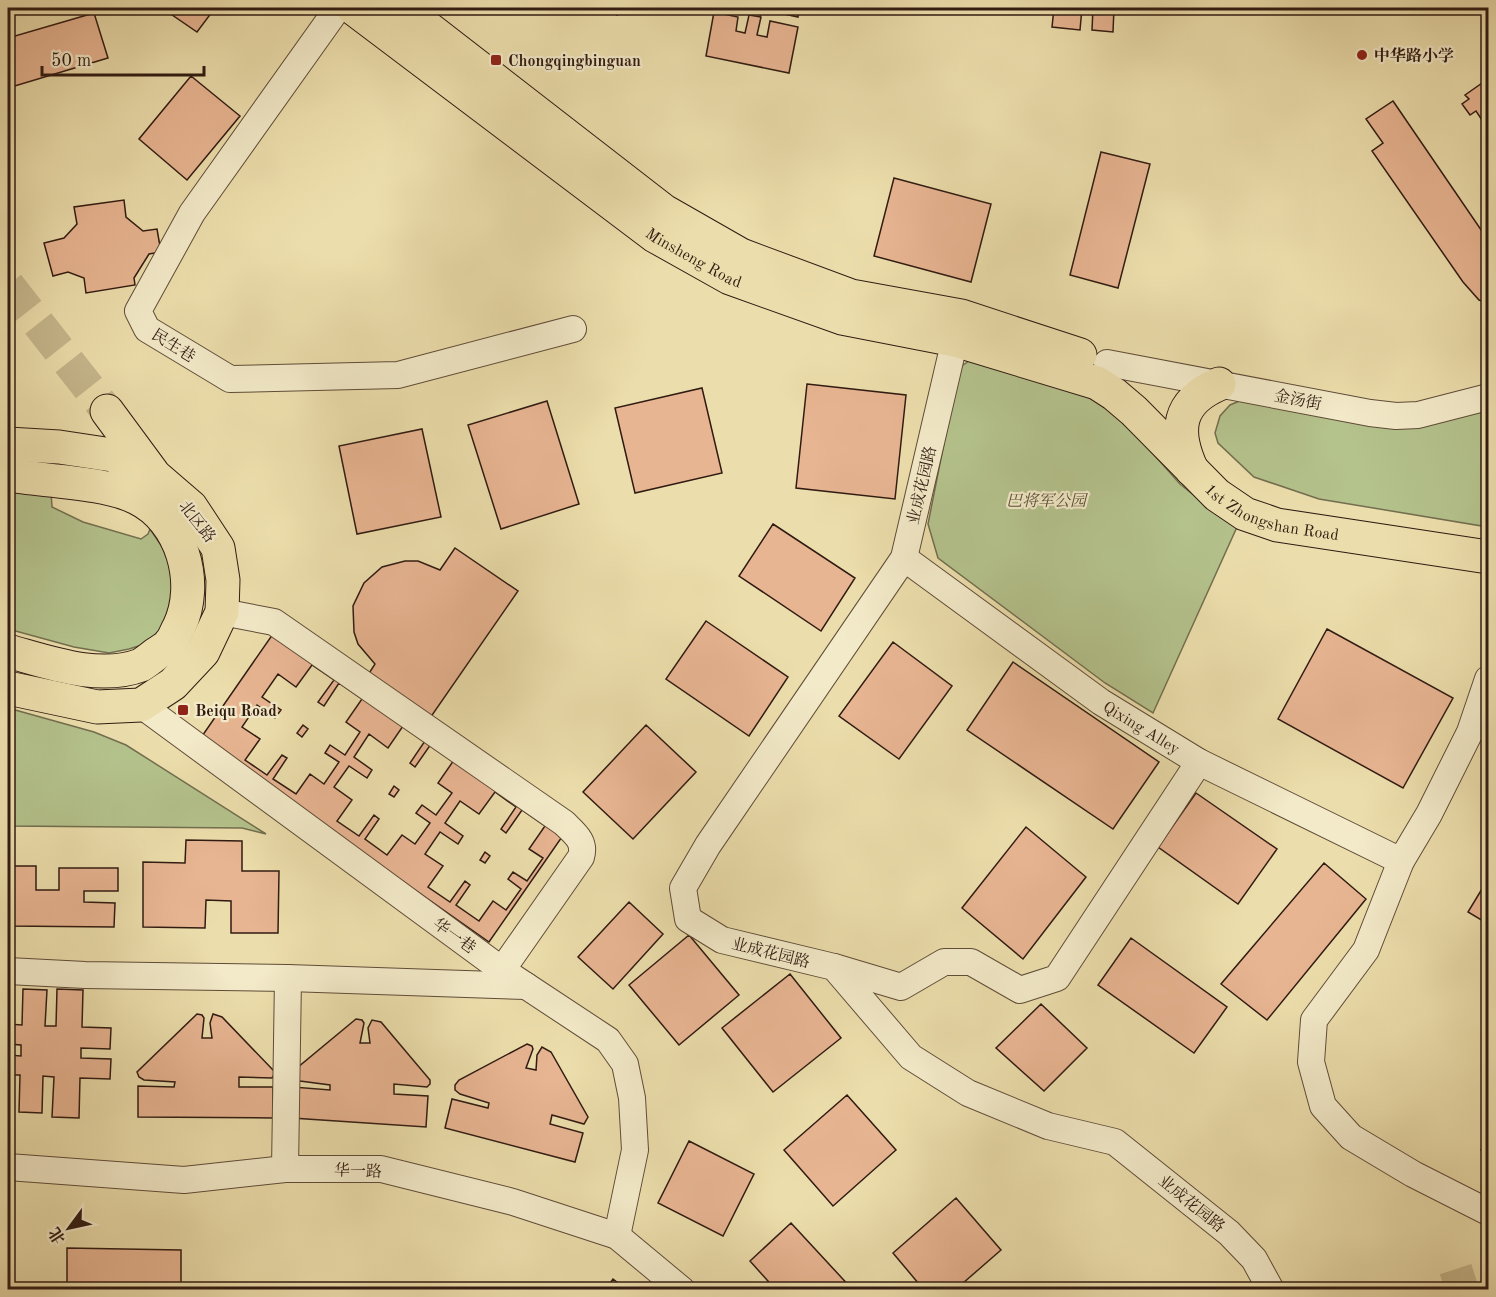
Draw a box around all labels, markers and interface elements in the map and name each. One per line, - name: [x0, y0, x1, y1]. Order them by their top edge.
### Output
- scale bar: [42, 39, 204, 77]
- place label: 中华路小学: [1374, 47, 1454, 65]
- marker: 中华路小学: [1355, 48, 1369, 62]
- text: 50 m: [51, 52, 91, 70]
- marker: Chongqingbinguan: [489, 53, 503, 67]
- place label: Chongqingbinguan: [508, 54, 641, 70]
- street label: Minsheng Road: [642, 226, 743, 291]
- street label: 民生巷: [148, 325, 199, 366]
- street label: 金汤街: [1273, 387, 1323, 413]
- street label: 业成花园路: [904, 444, 940, 526]
- street label: 1st Zhongshan Road: [1201, 482, 1340, 544]
- park label: 巴将军公园: [1006, 492, 1089, 510]
- street label: 北区路: [175, 497, 219, 546]
- street label: Qixing Alley: [1100, 699, 1182, 758]
- marker: Beiqu Road: [176, 703, 190, 717]
- place label: Beiqu Road: [195, 704, 277, 720]
- street label: 华一巷: [430, 914, 479, 957]
- street label: 业成花园路: [730, 935, 812, 971]
- street label: 华一路: [334, 1161, 382, 1181]
- street label: 业成花园路: [1155, 1172, 1228, 1236]
- north arrow: [39, 1198, 99, 1258]
- text: 北: [45, 1224, 69, 1247]

